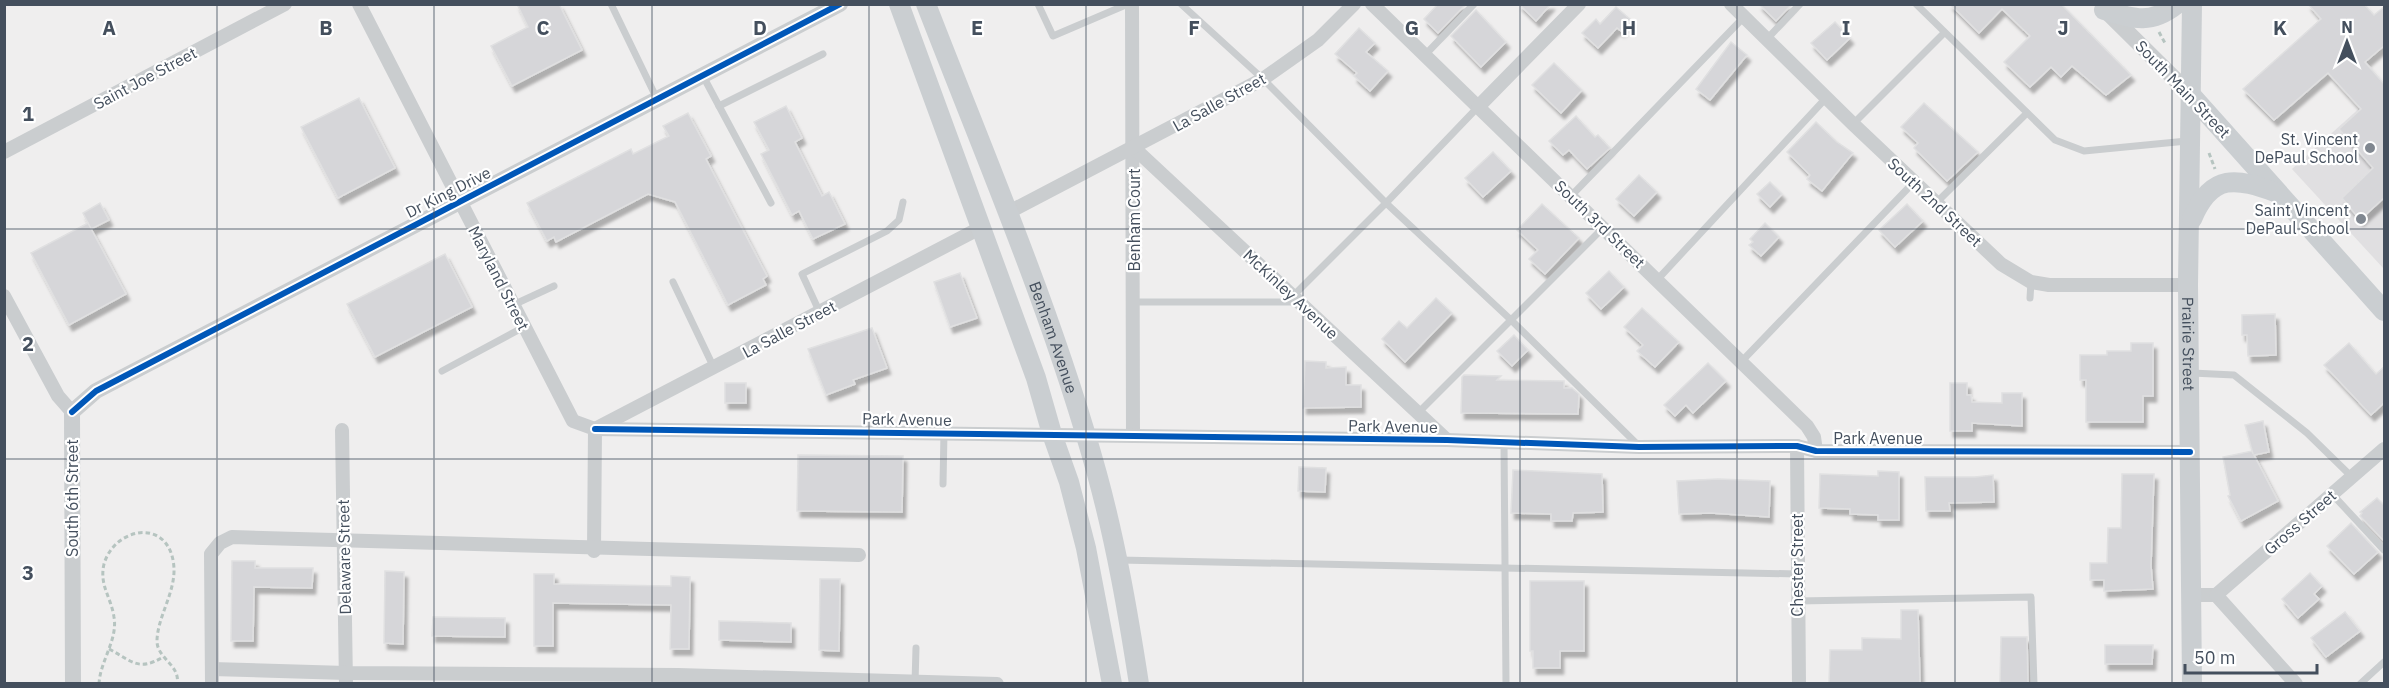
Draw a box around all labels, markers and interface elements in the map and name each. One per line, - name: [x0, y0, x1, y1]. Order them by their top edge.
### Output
- north arrow: [2317, 12, 2377, 72]
- text: A: [102, 14, 116, 41]
- text: B: [319, 14, 333, 41]
- text: C: [536, 14, 550, 41]
- text: D: [753, 14, 767, 41]
- text: E: [971, 14, 983, 41]
- text: F: [1188, 14, 1200, 41]
- text: G: [1405, 14, 1419, 41]
- text: H: [1622, 14, 1636, 41]
- text: I: [1842, 14, 1850, 41]
- text: J: [2057, 14, 2069, 41]
- text: K: [2273, 14, 2287, 41]
- text: N: [2341, 17, 2353, 37]
- street label: South Main Street: [2131, 36, 2235, 142]
- street label: Saint Joe Street: [90, 42, 200, 114]
- street label: La Salle Street: [1169, 68, 1269, 136]
- text: 1: [22, 100, 34, 127]
- place label: St. Vincent DePaul School: [2254, 129, 2358, 167]
- marker: St. Vincent DePaul School: [2363, 141, 2377, 155]
- street label: South 2nd Street: [1884, 153, 1986, 251]
- street label: Dr King Drive: [402, 162, 494, 222]
- street label: Benham Court: [1124, 168, 1144, 272]
- street label: South 3rd Street: [1551, 176, 1649, 272]
- place label: Saint Vincent DePaul School: [2245, 200, 2349, 238]
- marker: Saint Vincent DePaul School: [2354, 212, 2368, 226]
- street label: Maryland Street: [464, 222, 534, 334]
- street label: McKinley Avenue: [1239, 245, 1343, 343]
- street label: Benham Avenue: [1025, 279, 1082, 396]
- street label: La Salle Street: [739, 296, 839, 362]
- street label: Prairie Street: [2178, 297, 2199, 391]
- text: 2: [22, 330, 34, 357]
- street label: Park Avenue: [862, 408, 952, 430]
- street label: Park Avenue: [1348, 415, 1438, 437]
- street label: Park Avenue: [1833, 428, 1923, 448]
- street label: South 6th Street: [62, 439, 82, 557]
- street label: Gross Street: [2260, 485, 2340, 559]
- street label: Delaware Street: [333, 499, 355, 615]
- street label: Chester Street: [1787, 513, 1807, 617]
- text: 3: [22, 559, 34, 586]
- scale bar: [2185, 637, 2317, 675]
- text: 50 m: [2194, 646, 2236, 669]

